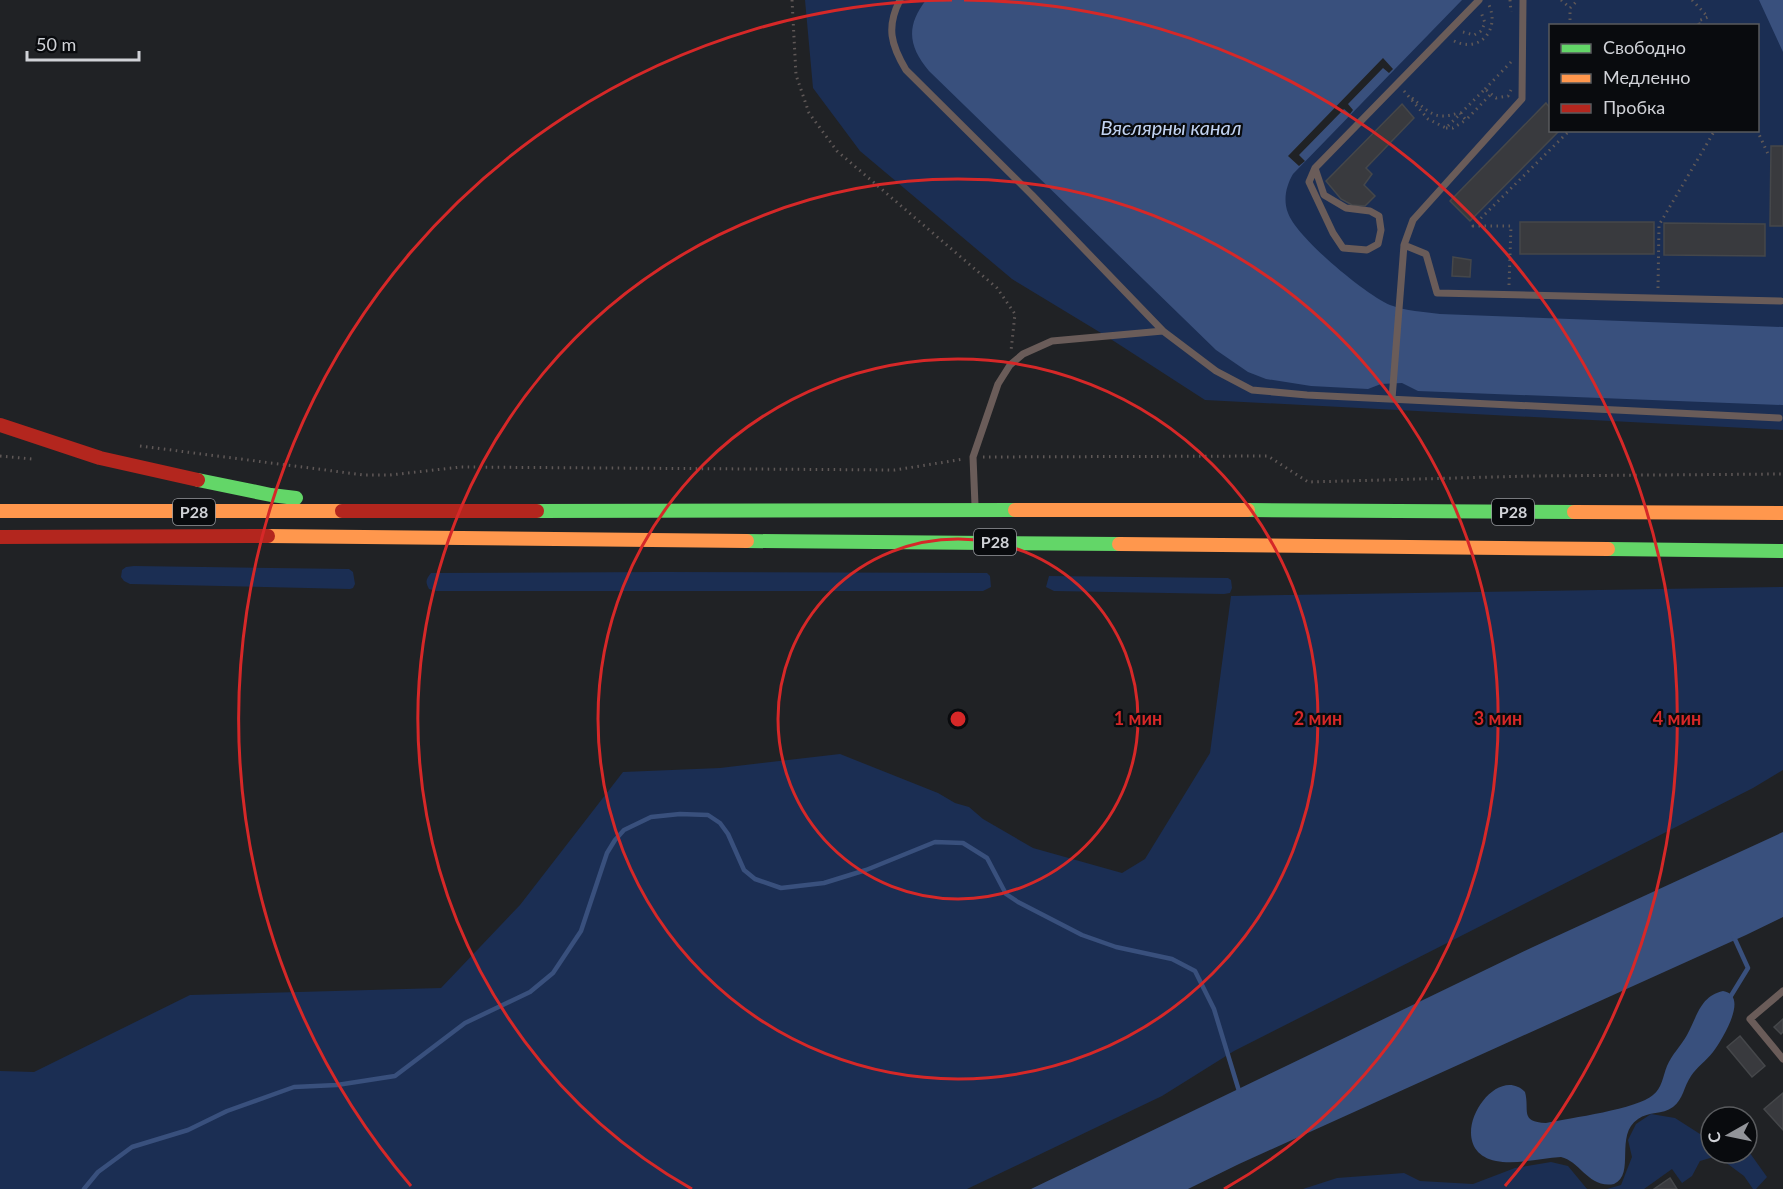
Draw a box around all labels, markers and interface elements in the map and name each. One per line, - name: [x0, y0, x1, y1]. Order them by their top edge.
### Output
- scale bar: [27, 24, 140, 62]
- legend: [1549, 24, 1759, 132]
- text: 50 m: [36, 33, 76, 55]
- text: Свободно: [1603, 36, 1686, 58]
- text: Медленно: [1603, 66, 1691, 88]
- text: Пробка: [1603, 96, 1665, 118]
- water label: Вяслярны канал: [1100, 115, 1242, 139]
- road number: Р28: [173, 499, 215, 525]
- road number: Р28: [1492, 499, 1534, 525]
- road number: Р28: [974, 529, 1016, 555]
- text: 1 мин: [1114, 707, 1162, 729]
- text: 2 мин: [1294, 707, 1342, 729]
- text: 3 мин: [1474, 707, 1522, 729]
- text: 4 мин: [1653, 707, 1701, 729]
- centre of rings: [948, 709, 968, 729]
- north arrow: [1699, 1105, 1759, 1165]
- text: С: [1703, 1130, 1724, 1144]

